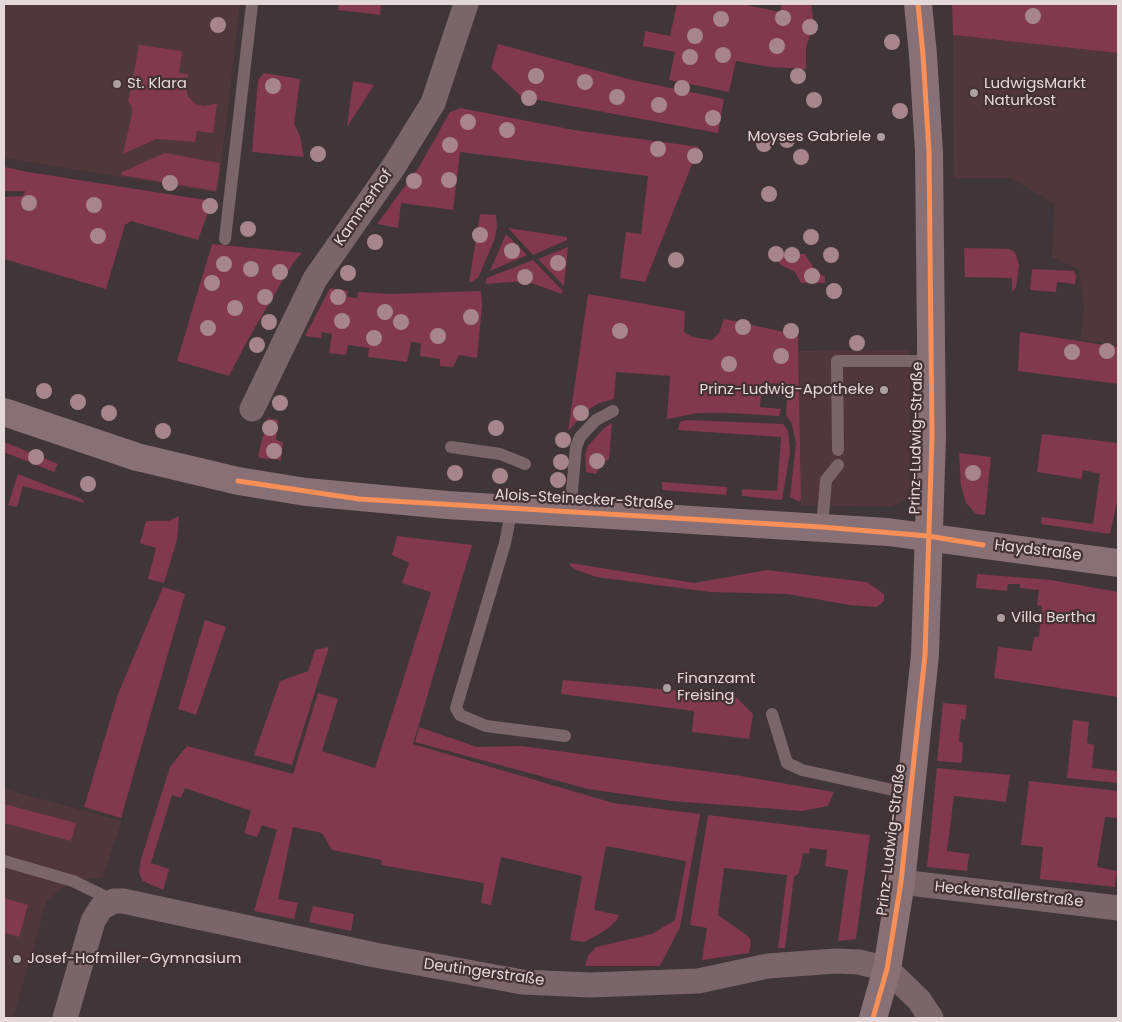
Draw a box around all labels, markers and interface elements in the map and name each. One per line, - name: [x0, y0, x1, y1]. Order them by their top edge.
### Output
- place label: St. Klara: [127, 75, 187, 93]
- place label: LudwigsMarkt Naturkost: [984, 75, 1086, 110]
- marker: St. Klara: [111, 78, 123, 90]
- marker: LudwigsMarkt Naturkost: [968, 87, 980, 99]
- place label: Moyses Gabriele: [748, 128, 871, 146]
- marker: Moyses Gabriele: [875, 131, 887, 143]
- street label: Kammerhof: [331, 166, 397, 250]
- street label: Prinz-Ludwig-Straße: [907, 361, 927, 515]
- place label: Prinz-Ludwig-Apotheke: [699, 381, 874, 399]
- marker: Prinz-Ludwig-Apotheke: [878, 384, 890, 396]
- street label: Alois-Steinecker-Straße: [494, 486, 674, 514]
- street label: Haydstraße: [993, 537, 1083, 565]
- place label: Villa Bertha: [1011, 609, 1096, 627]
- marker: Villa Bertha: [995, 612, 1007, 624]
- place label: Finanzamt Freising: [677, 670, 755, 705]
- marker: Finanzamt Freising: [661, 682, 673, 694]
- street label: Prinz-Ludwig-Straße: [874, 763, 910, 917]
- street label: Heckenstallerstraße: [934, 878, 1084, 912]
- place label: Josef-Hofmiller-Gymnasium: [27, 950, 241, 968]
- marker: Josef-Hofmiller-Gymnasium: [11, 953, 23, 965]
- street label: Deutingerstraße: [422, 956, 546, 990]

